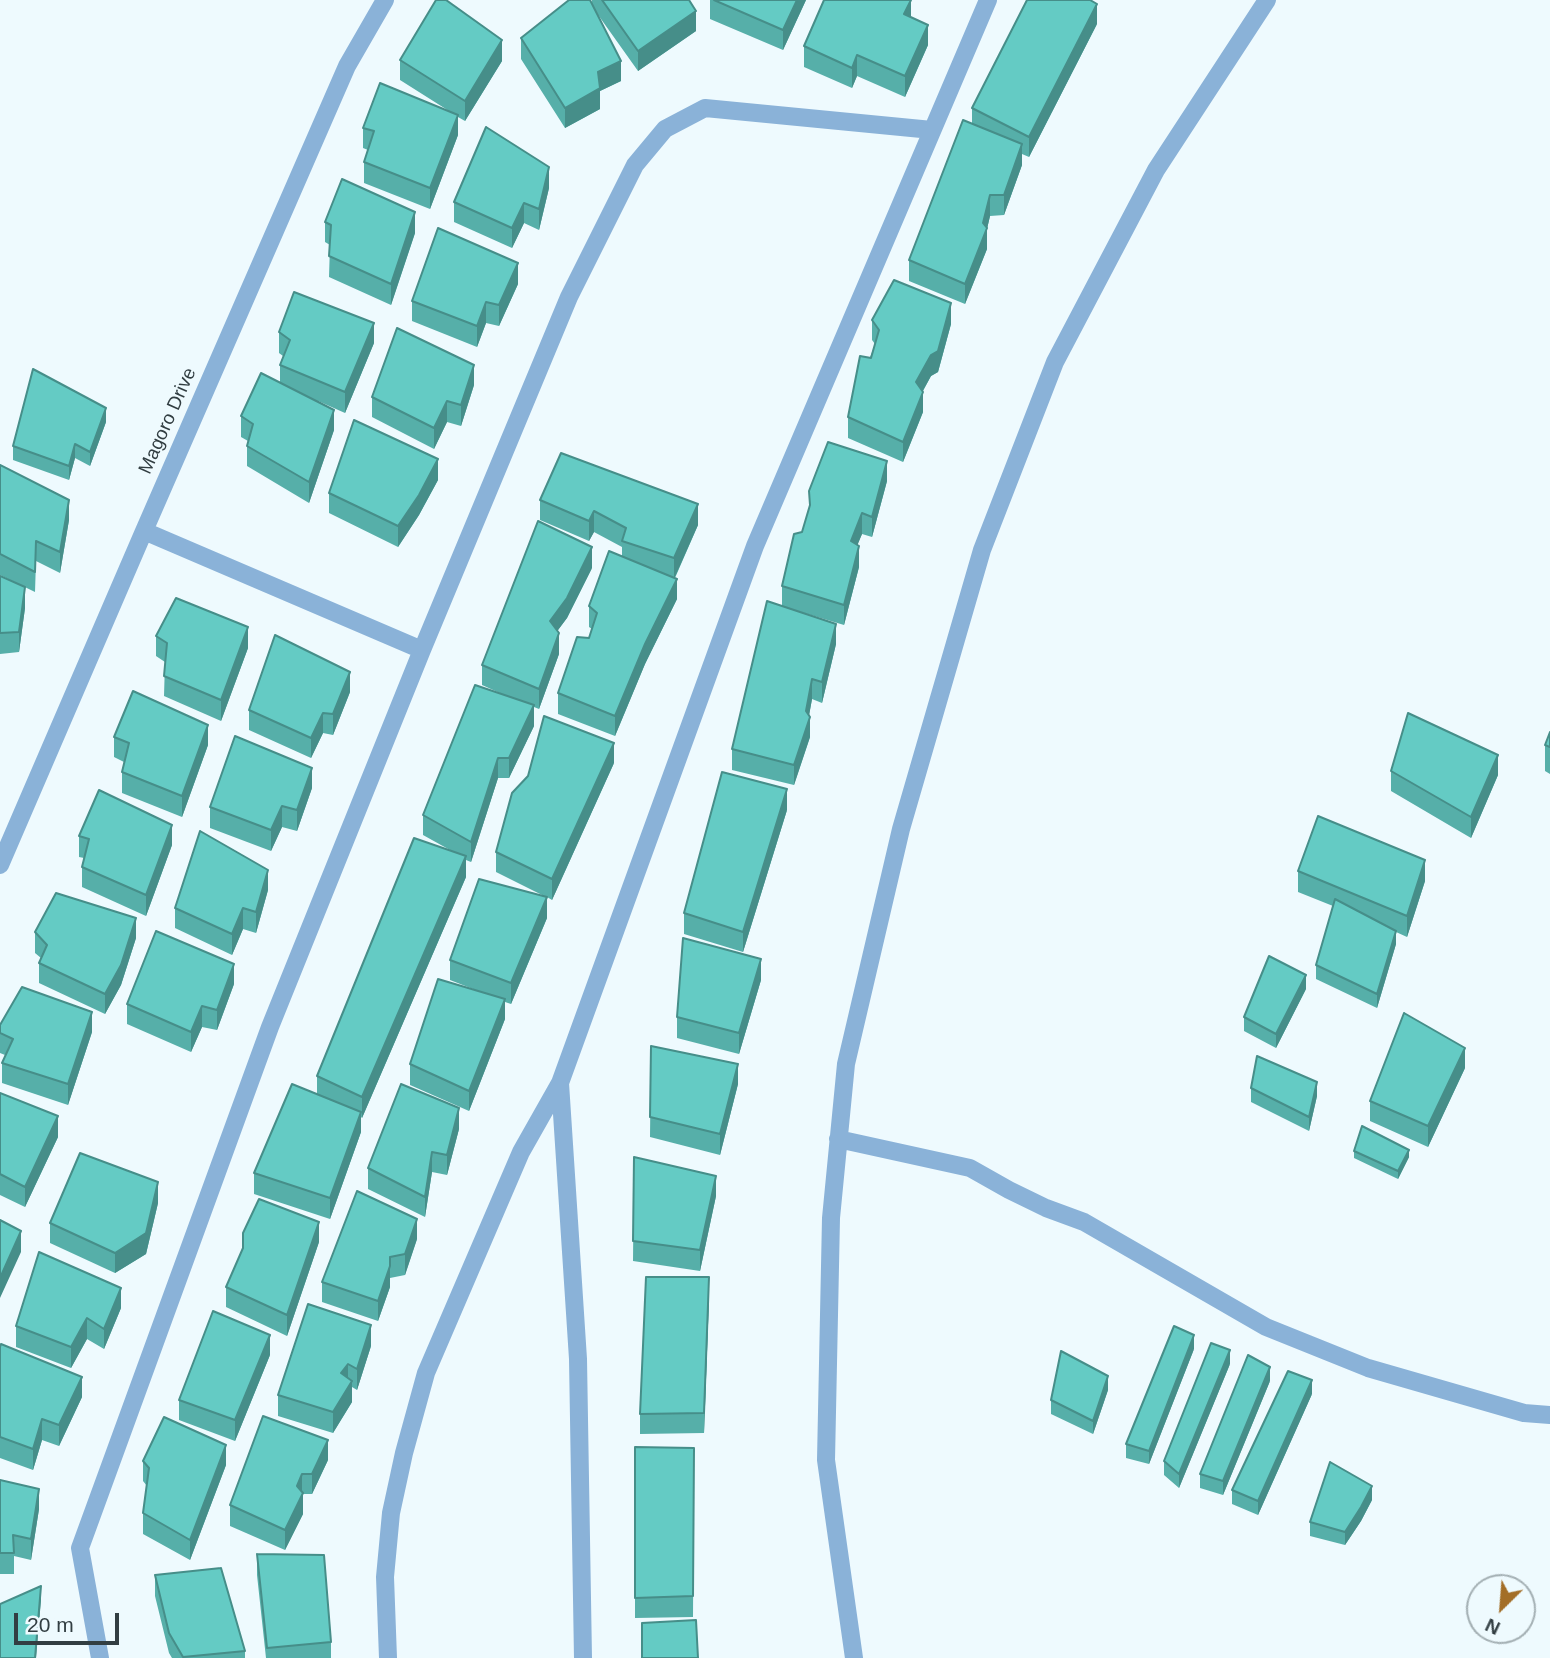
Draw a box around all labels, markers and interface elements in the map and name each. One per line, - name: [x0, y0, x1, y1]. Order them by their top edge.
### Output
- street label: Magoro Drive: [134, 364, 202, 478]
- north arrow: [1466, 1574, 1536, 1644]
- scale bar: [18, 1598, 122, 1642]
- text: 20 m: [27, 1613, 74, 1636]
- text: N: [1482, 1614, 1503, 1639]

